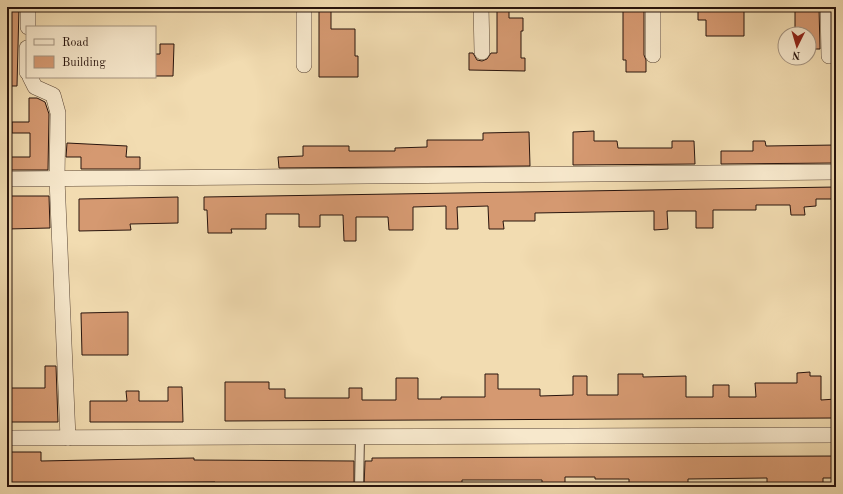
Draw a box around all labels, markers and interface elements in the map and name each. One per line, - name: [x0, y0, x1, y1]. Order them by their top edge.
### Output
- legend: [26, 26, 156, 78]
- north arrow: [777, 26, 817, 66]
- text: Road: [62, 37, 89, 49]
- text: N: [791, 49, 801, 60]
- text: Building: [62, 57, 106, 69]

